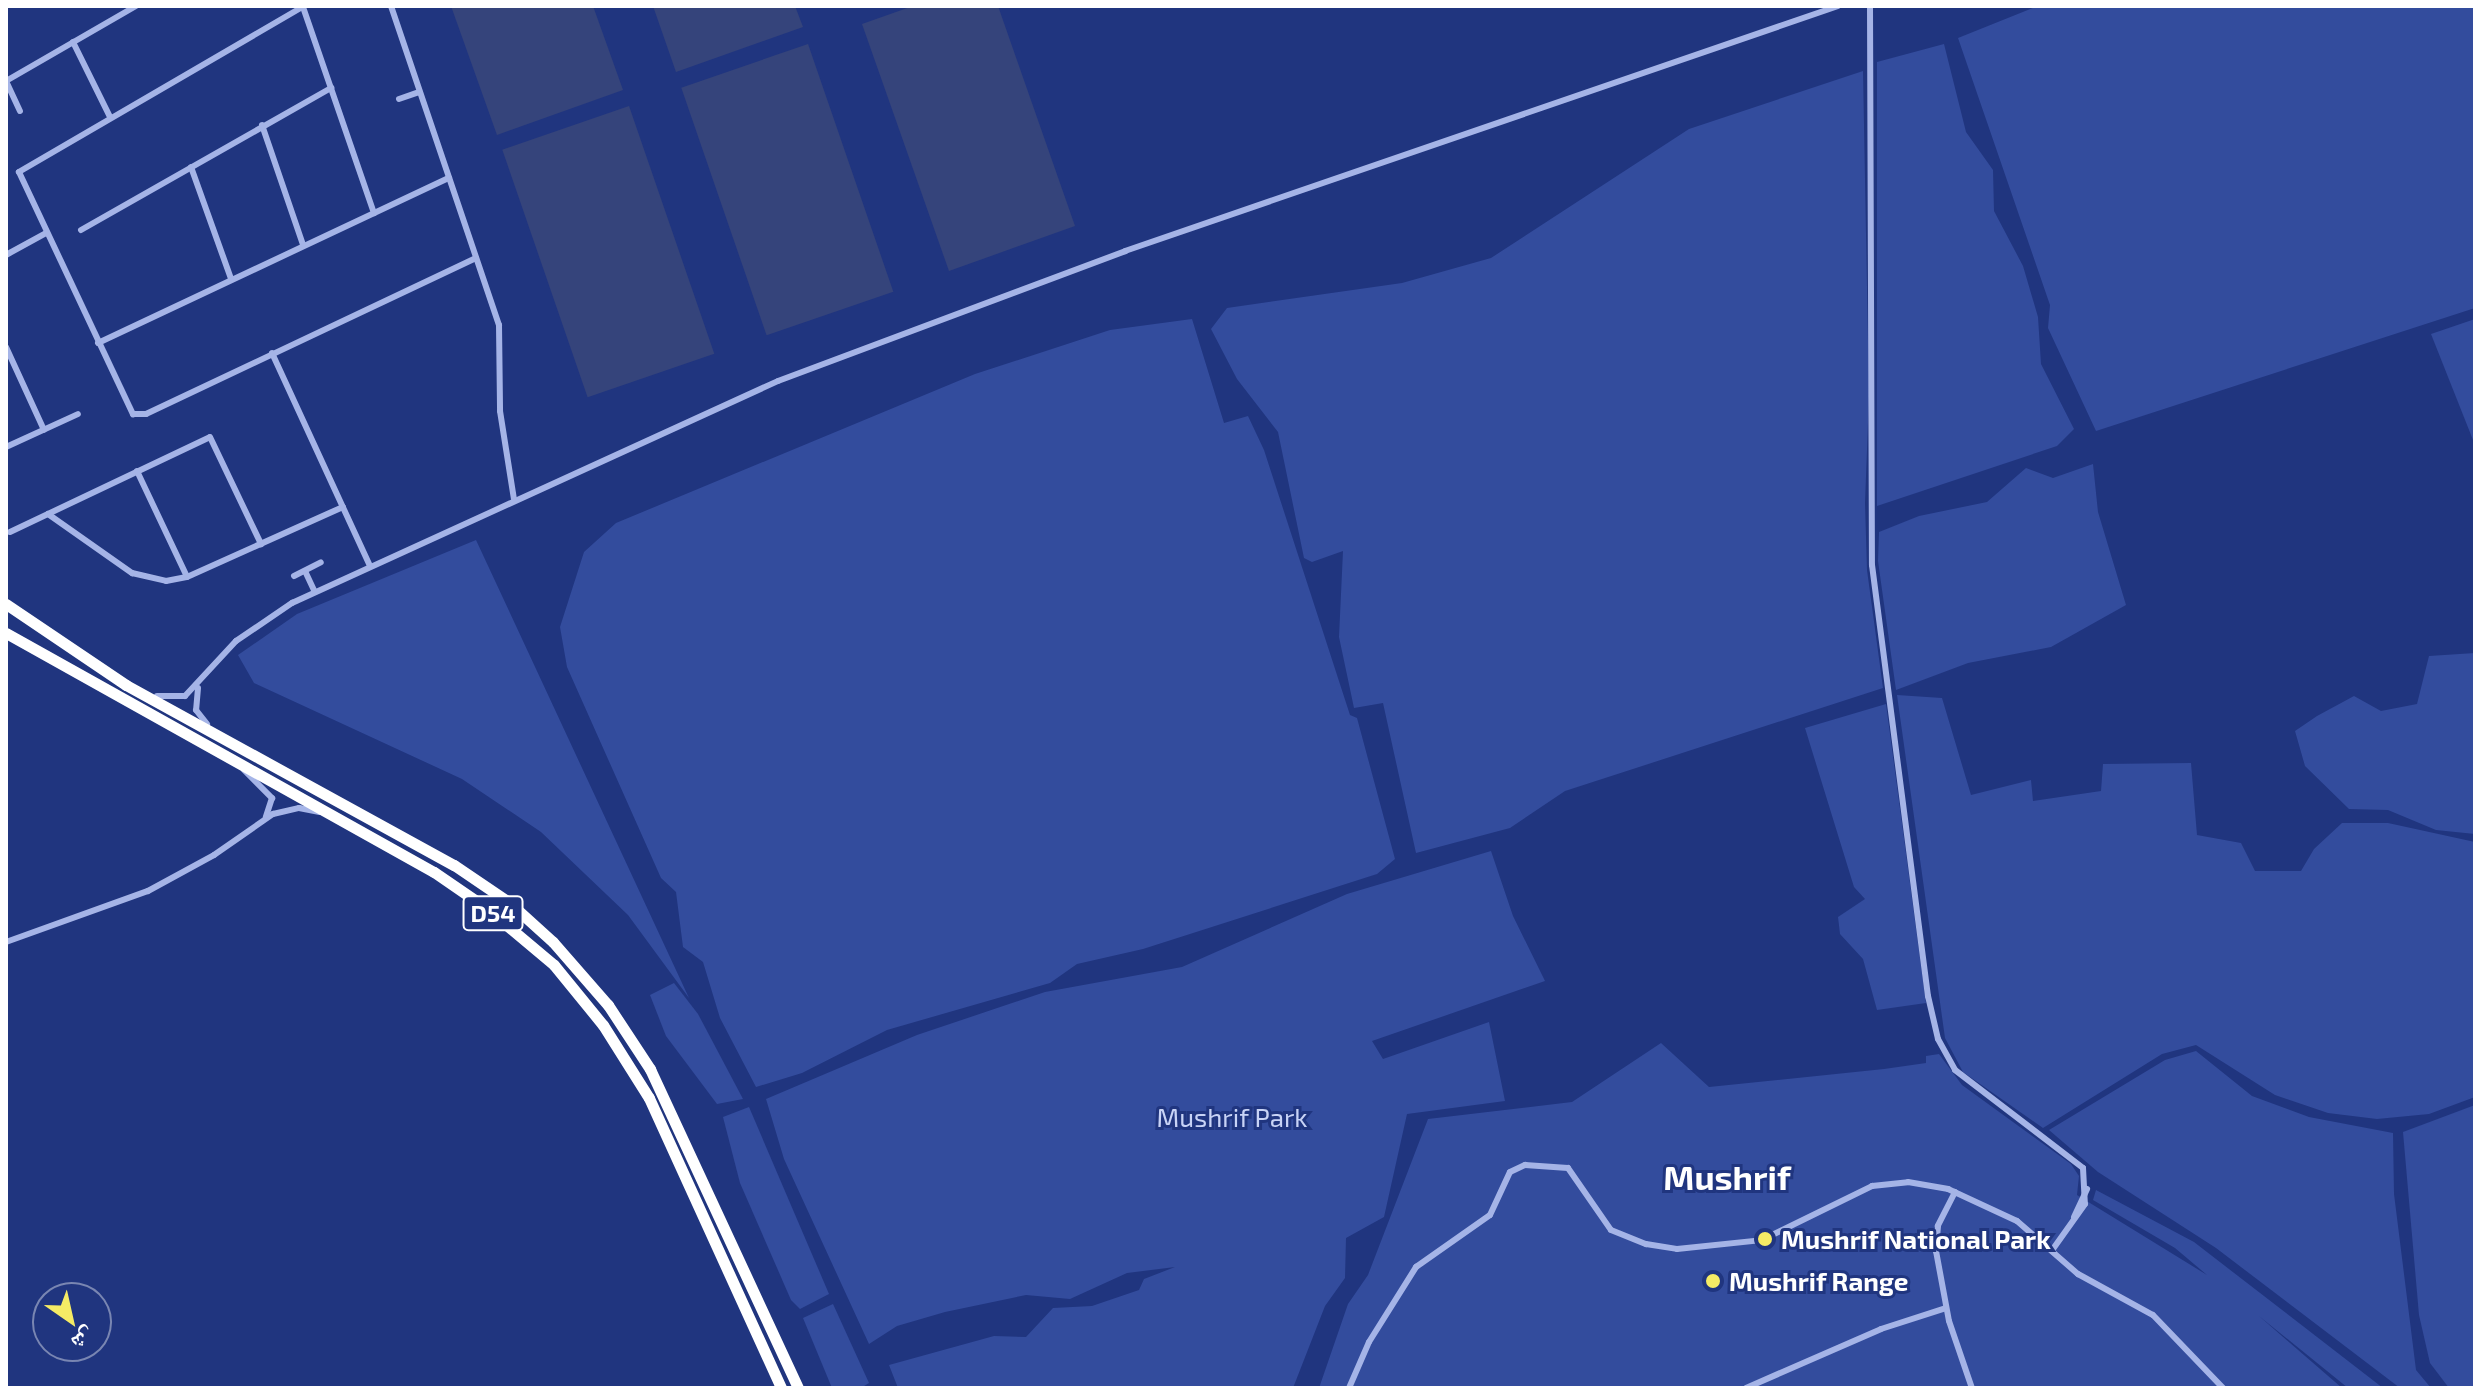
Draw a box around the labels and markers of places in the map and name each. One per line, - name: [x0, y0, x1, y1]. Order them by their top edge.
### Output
- place label: Mushrif National Park: [1781, 1223, 2052, 1255]
- marker: Mushrif National Park: [1756, 1230, 1774, 1248]
- place label: Mushrif Range: [1729, 1265, 1909, 1297]
- marker: Mushrif Range: [1704, 1272, 1722, 1290]

